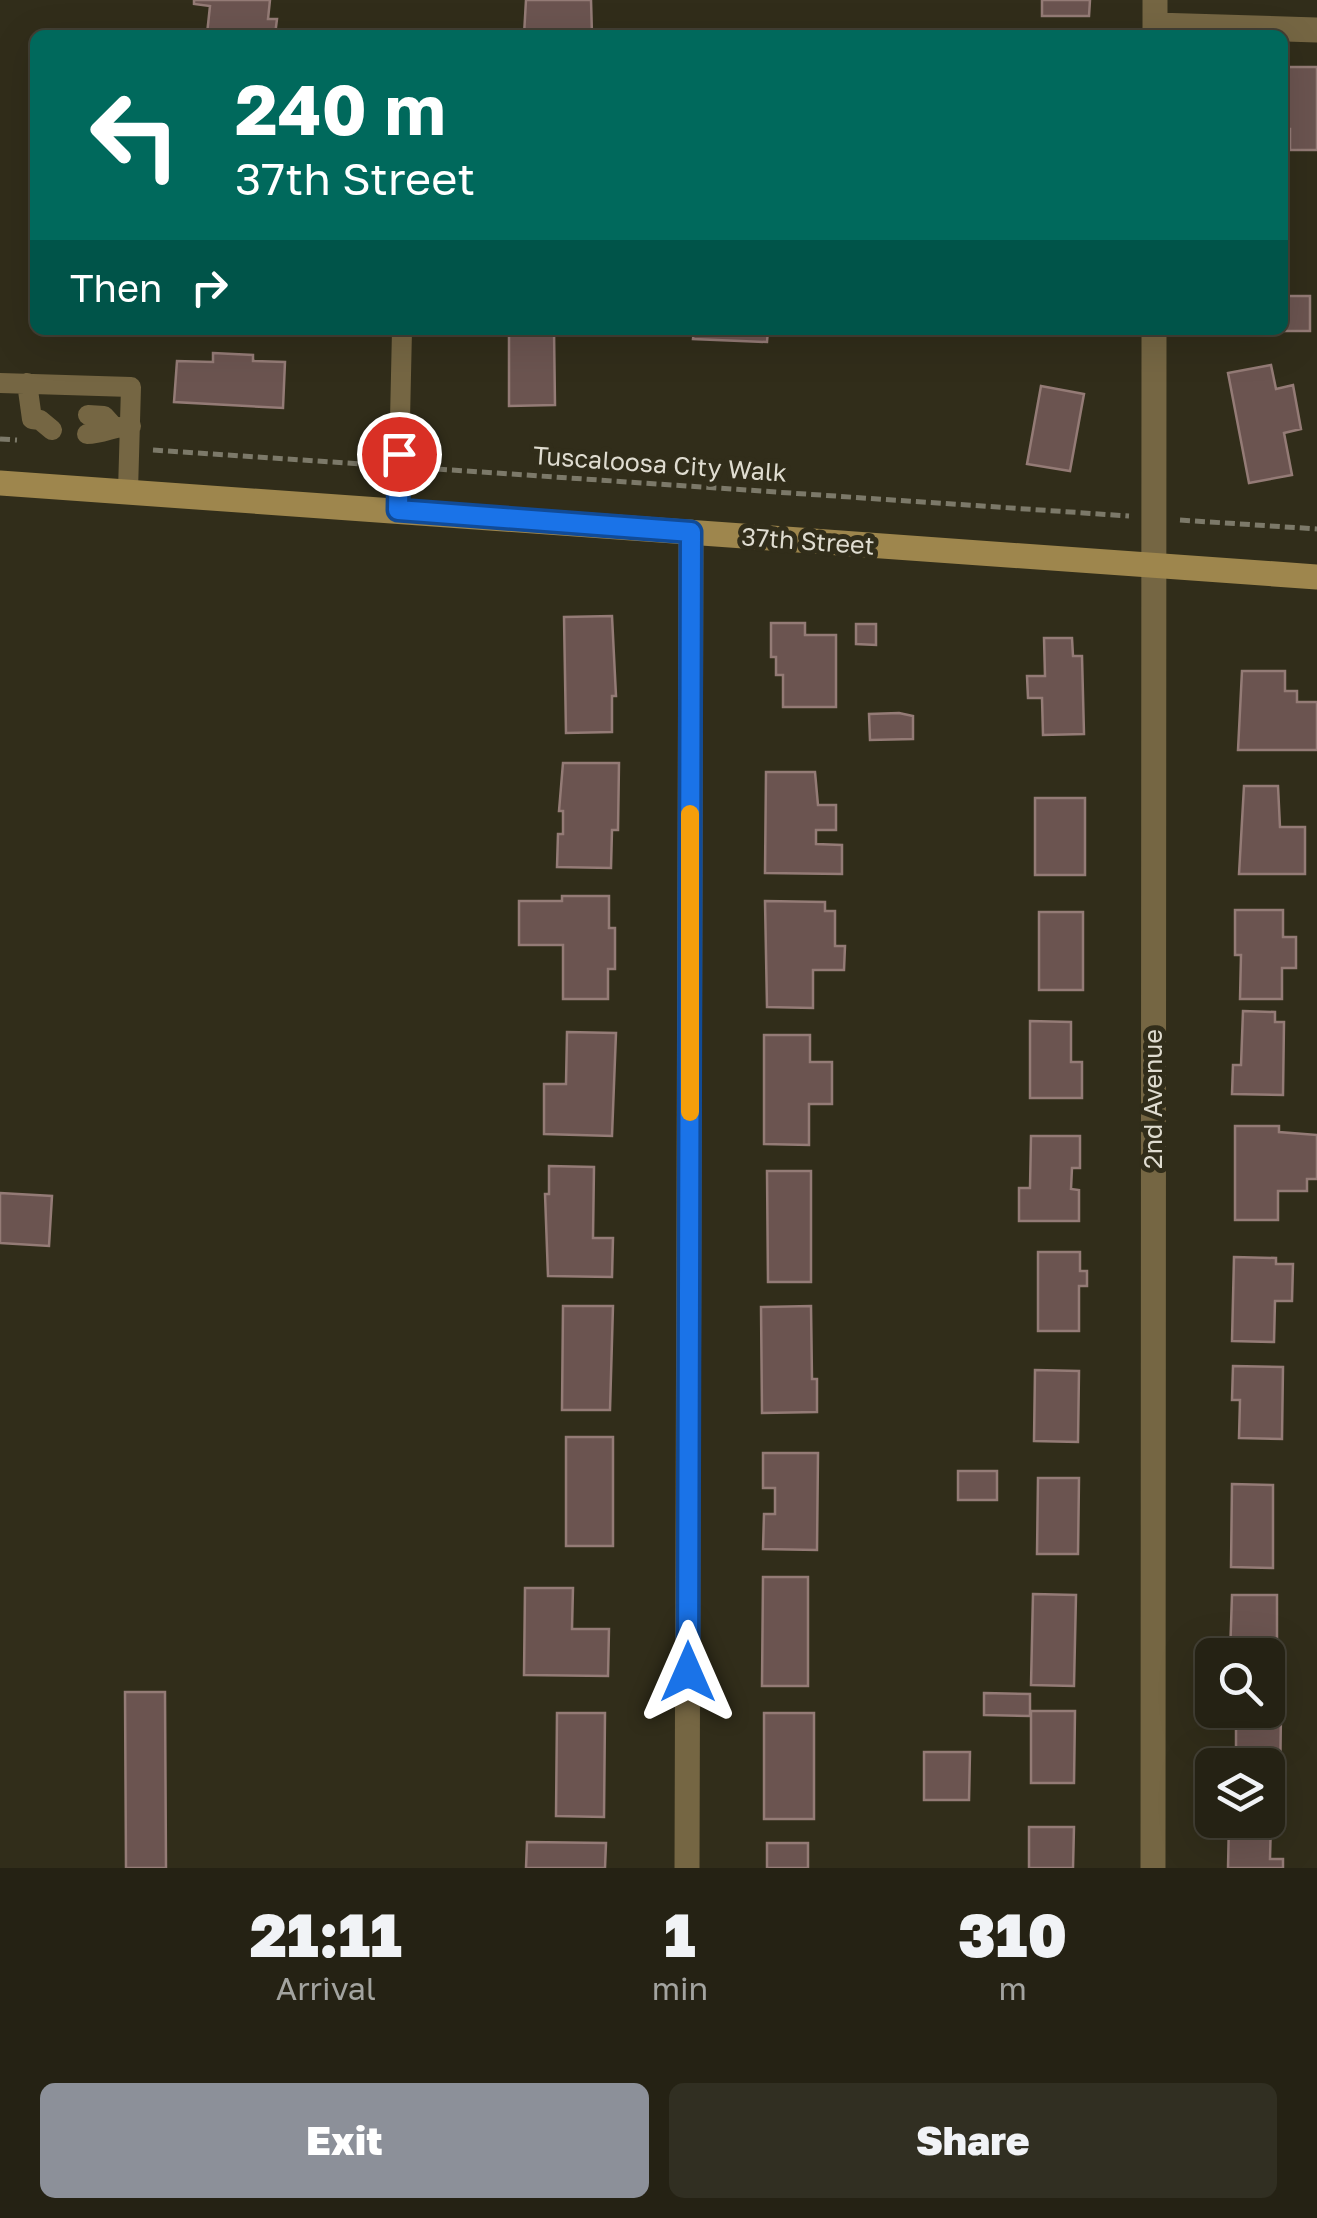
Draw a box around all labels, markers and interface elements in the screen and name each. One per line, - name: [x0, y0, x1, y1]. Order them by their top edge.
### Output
- text: 240 m: [235, 66, 446, 150]
- icon: left: [70, 70, 200, 200]
- text: 37th Street: [235, 151, 475, 205]
- icon: right: [182, 260, 237, 315]
- text: Then: [70, 265, 162, 310]
- pin: [357, 412, 442, 497]
- icon: arrive: [372, 427, 427, 482]
- street label: Tuscaloosa City Walk: [532, 439, 788, 488]
- street label: 37th Street: [740, 520, 876, 561]
- street label: 2nd Avenue: [1137, 1029, 1168, 1169]
- position arrow: [636, 1620, 740, 1724]
- map controls: [1195, 1638, 1285, 1838]
- button: search: [1195, 1638, 1285, 1728]
- button: layers: [1195, 1748, 1285, 1838]
- text: 21:11: [250, 1898, 402, 1970]
- text: 1: [664, 1898, 696, 1970]
- text: 310: [958, 1898, 1067, 1970]
- text: Arrival: [276, 1969, 376, 2007]
- text: min: [652, 1969, 708, 2007]
- text: m: [998, 1969, 1027, 2007]
- button: Exit: [40, 2083, 649, 2198]
- button: Share: [669, 2083, 1277, 2198]

